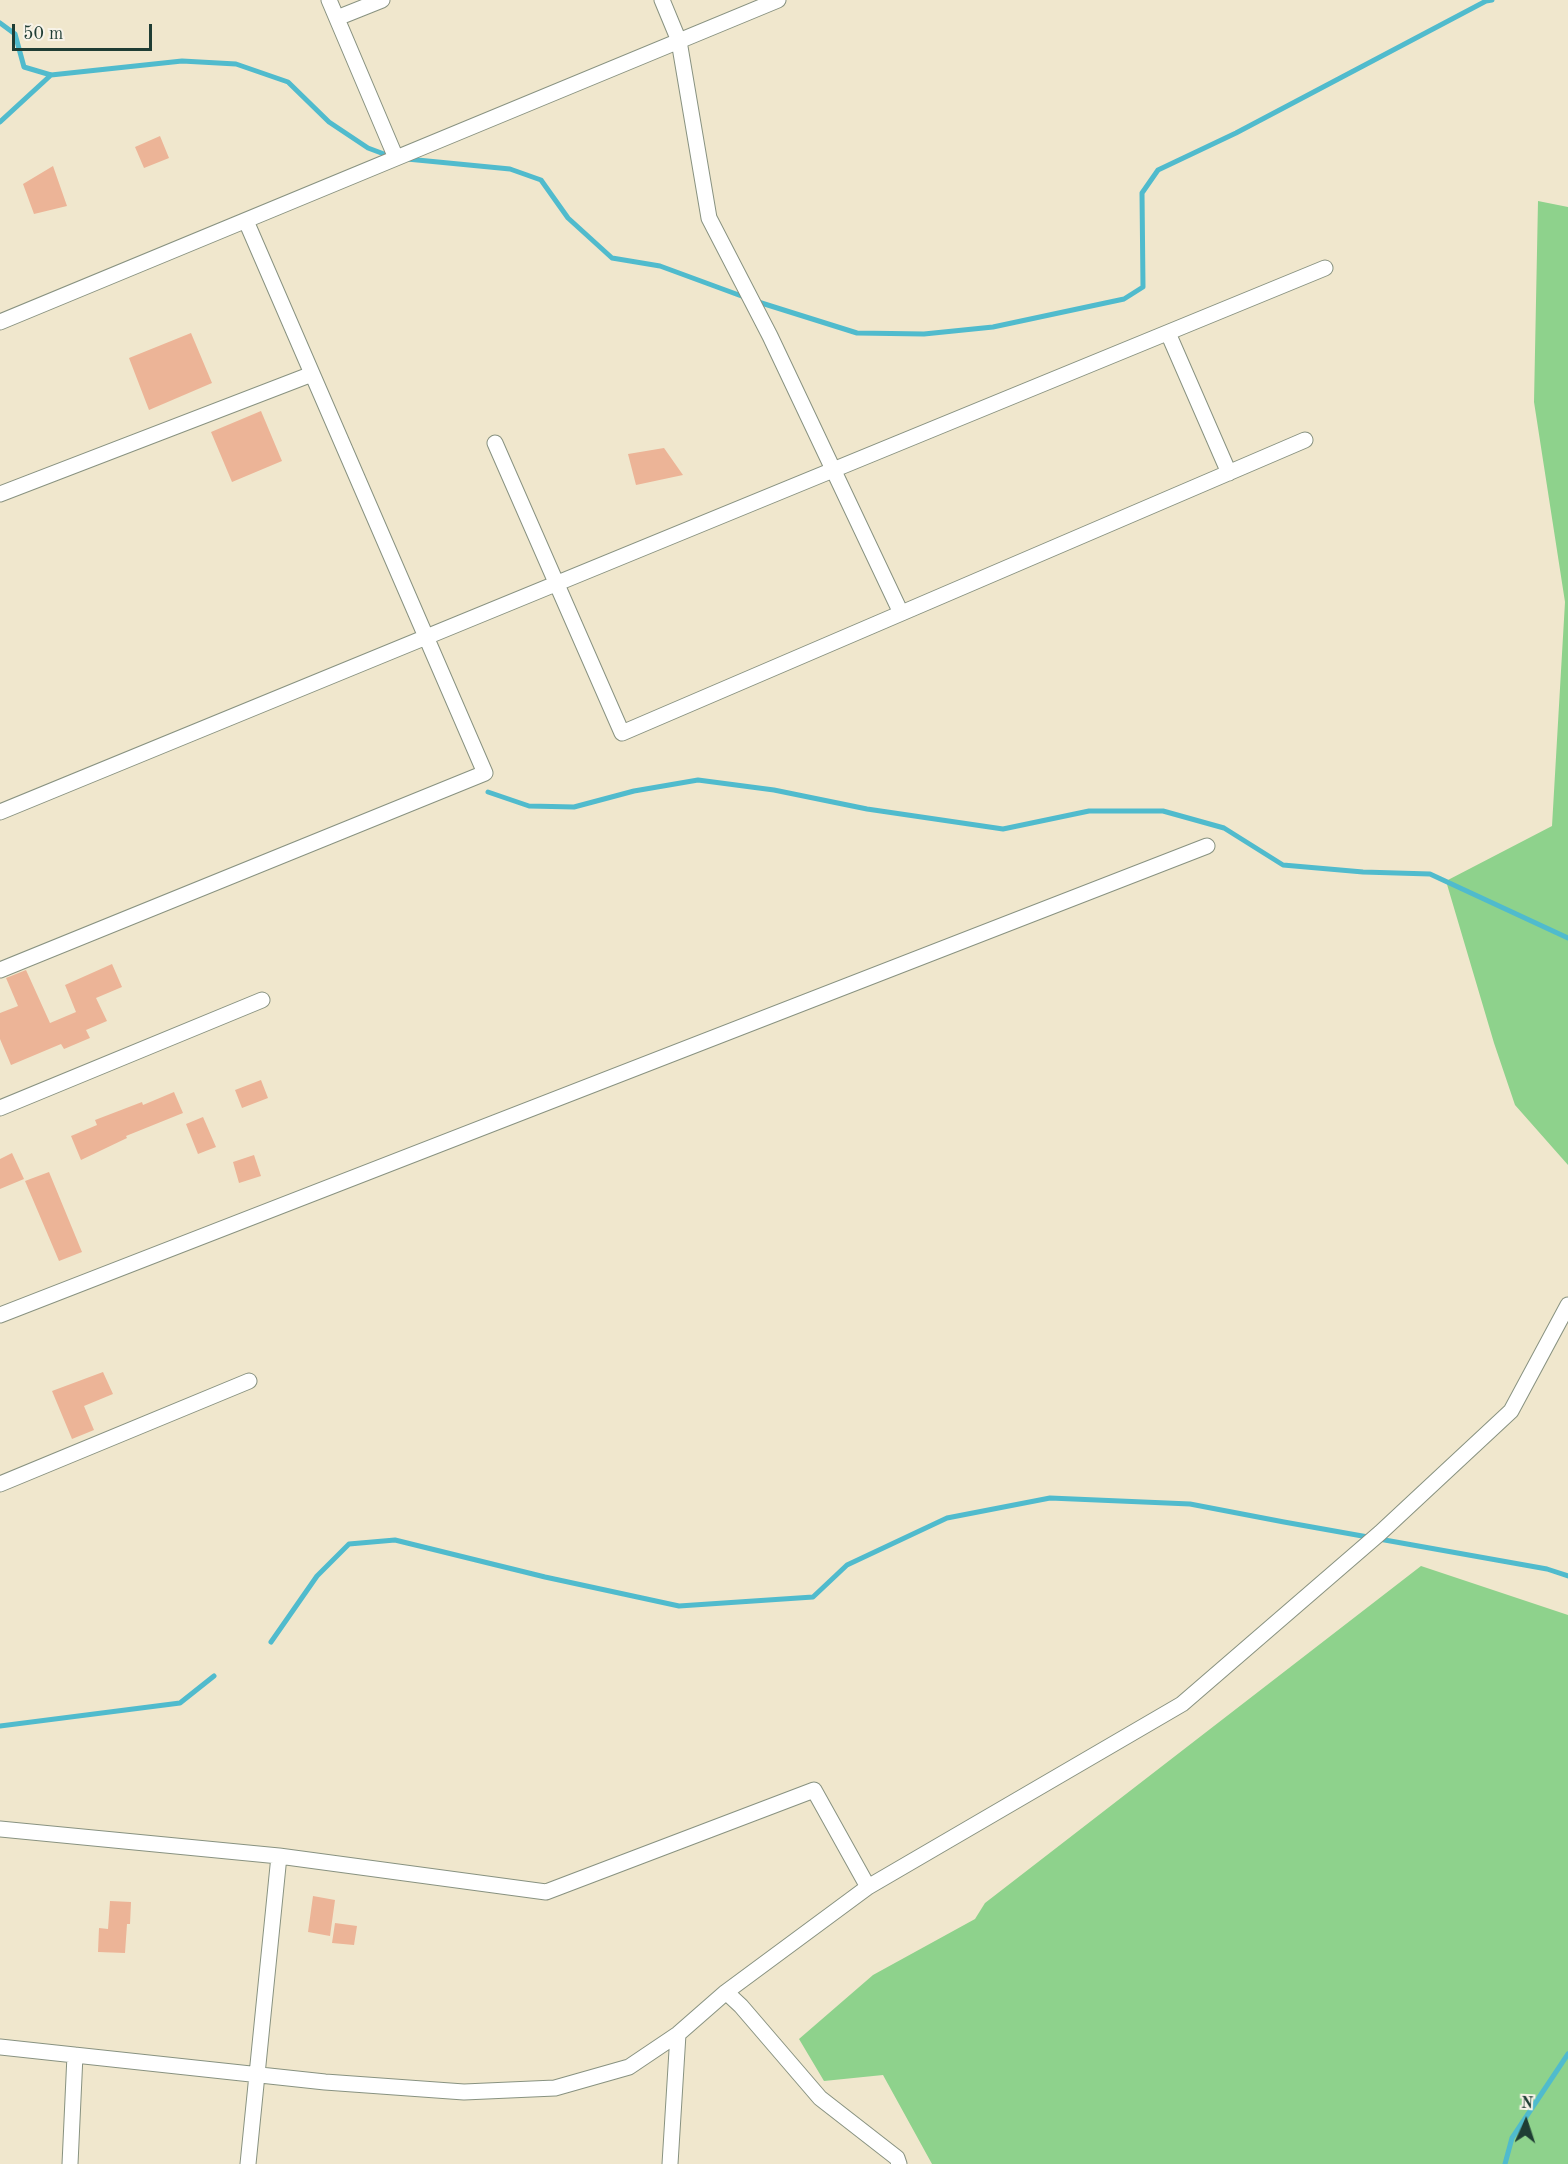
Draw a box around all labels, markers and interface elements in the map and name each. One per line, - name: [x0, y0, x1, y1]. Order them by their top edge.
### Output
- scale bar: [15, 12, 154, 50]
- text: 50 m: [23, 25, 63, 43]
- north arrow: [1496, 2092, 1556, 2152]
- text: N: [1520, 2096, 1533, 2112]

